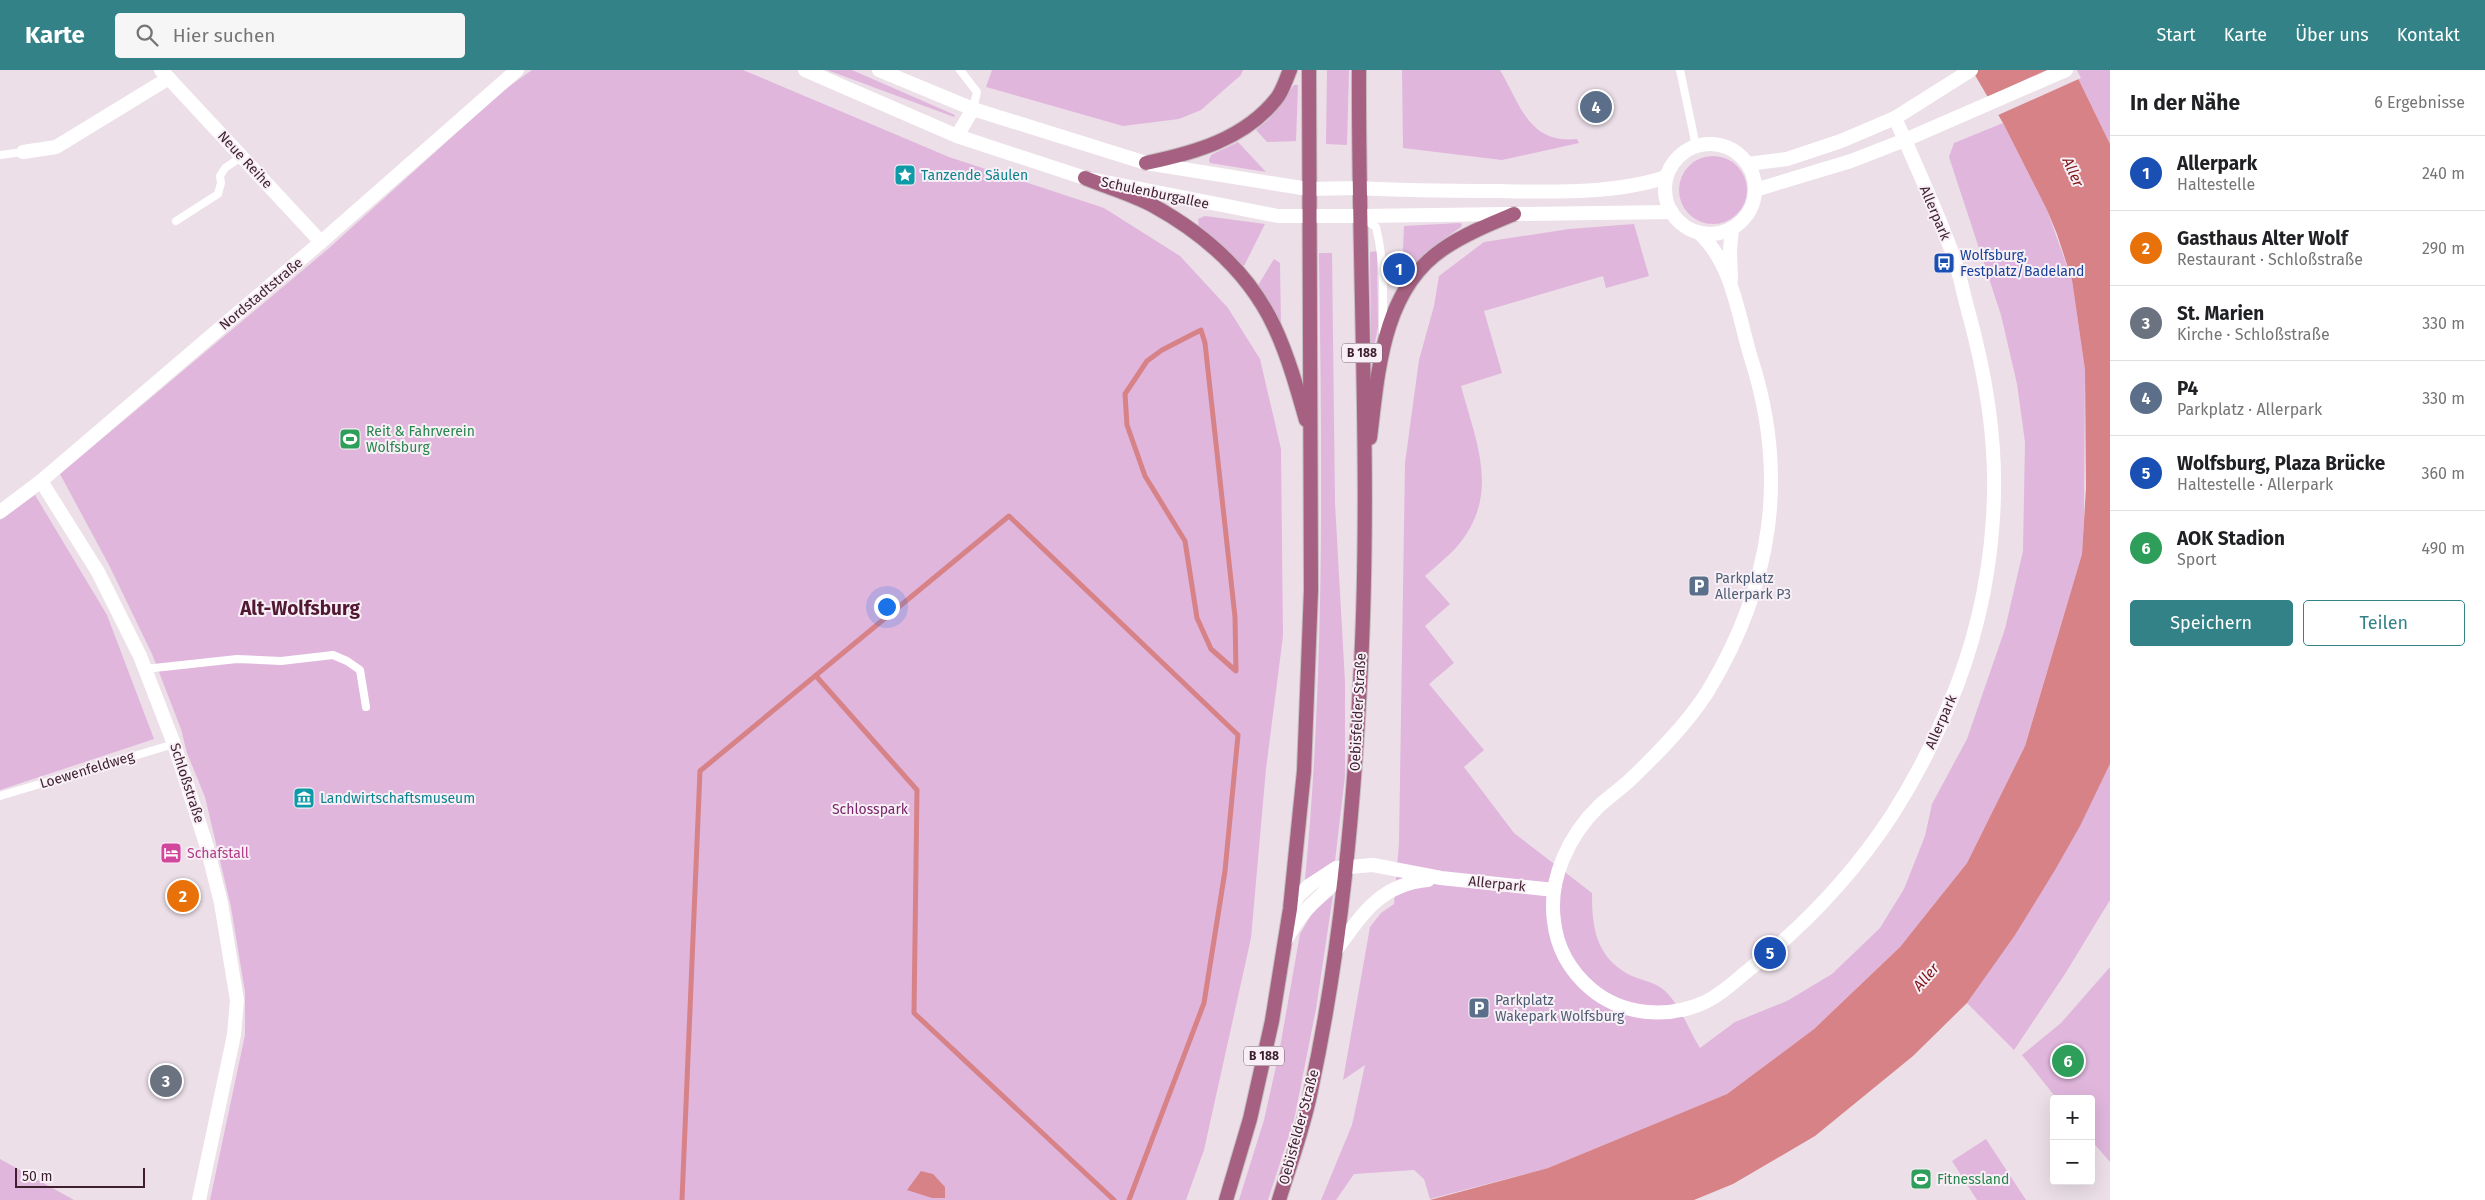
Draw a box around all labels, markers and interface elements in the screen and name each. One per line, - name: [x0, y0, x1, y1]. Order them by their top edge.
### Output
- search box: [115, 13, 465, 58]
- text: Karte: [25, 21, 85, 49]
- icon: search: [133, 21, 161, 49]
- text: Hier suchen: [173, 24, 275, 47]
- text: Start: [2156, 24, 2196, 46]
- text: Karte: [2224, 24, 2267, 46]
- text: Über uns: [2295, 24, 2369, 46]
- text: Kontakt: [2397, 24, 2460, 46]
- pin: 4: [1580, 88, 1612, 126]
- text: In der Nähe: [2130, 90, 2240, 116]
- text: 6 Ergebnisse: [2374, 93, 2465, 112]
- street label: Neue Reihe: [214, 128, 276, 192]
- text: Allerpark: [2177, 152, 2257, 175]
- water label: Aller: [2058, 153, 2088, 191]
- place icon: Tanzende Säulen: [893, 163, 917, 187]
- text: 1: [2142, 164, 2150, 183]
- text: 240 m: [2422, 164, 2465, 183]
- place label: Tanzende Säulen: [921, 167, 1028, 184]
- street label: Schulenburgallee: [1099, 173, 1211, 213]
- text: Haltestelle: [2177, 175, 2255, 194]
- street label: Allerpark: [1916, 183, 1954, 244]
- text: Gasthaus Alter Wolf: [2177, 227, 2348, 250]
- text: 2: [2142, 239, 2150, 258]
- text: 290 m: [2422, 239, 2465, 258]
- place label: Wolfsburg, Festplatz/Badeland: [1960, 247, 2084, 280]
- pin: 1: [1383, 250, 1415, 288]
- text: Restaurant · Schloßstraße: [2177, 250, 2363, 269]
- bus stop icon: Wolfsburg, Festplatz/Badeland: [1932, 251, 1956, 275]
- street label: Nordstadtstraße: [216, 254, 306, 334]
- text: St. Marien: [2177, 302, 2264, 325]
- text: 3: [2142, 314, 2150, 333]
- text: 330 m: [2422, 314, 2465, 333]
- text: Kirche · Schloßstraße: [2177, 325, 2330, 344]
- road number: B 188: [1342, 344, 1382, 362]
- text: P4: [2177, 377, 2198, 400]
- text: 4: [2141, 389, 2151, 408]
- text: 330 m: [2422, 389, 2465, 408]
- text: Parkplatz · Allerpark: [2177, 400, 2322, 419]
- place label: Reit & Fahrverein Wolfsburg: [366, 423, 475, 456]
- sports icon: Reit & Fahrverein Wolfsburg: [338, 427, 362, 451]
- text: Wolfsburg, Plaza Brücke: [2177, 452, 2385, 475]
- text: 5: [2142, 464, 2150, 483]
- text: 360 m: [2422, 464, 2465, 483]
- text: Haltestelle · Allerpark: [2177, 475, 2333, 494]
- text: AOK Stadion: [2177, 527, 2285, 550]
- text: 6: [2141, 539, 2151, 558]
- text: 490 m: [2422, 539, 2465, 558]
- text: Sport: [2177, 550, 2217, 569]
- place label: Parkplatz Allerpark P3: [1715, 570, 1791, 603]
- parking icon: Parkplatz Allerpark P3: [1687, 574, 1711, 598]
- your location: [874, 594, 900, 620]
- district label: Alt-Wolfsburg: [239, 597, 360, 620]
- button: Speichern: [2130, 600, 2293, 646]
- button: Teilen: [2303, 600, 2465, 646]
- street label: Oebisfelder Straße: [1346, 652, 1370, 772]
- street label: Allerpark: [1922, 691, 1961, 752]
- street label: Schloßstraße: [166, 741, 208, 825]
- street label: Loewenfeldweg: [38, 747, 137, 792]
- museum icon: Landwirtschaftsmuseum: [292, 786, 316, 810]
- place label: Landwirtschaftsmuseum: [320, 790, 475, 807]
- park label: Schlosspark: [832, 801, 909, 818]
- hotel icon: Schafstall: [159, 841, 183, 865]
- place label: Schafstall: [187, 845, 249, 862]
- street label: Allerpark: [1467, 873, 1527, 896]
- pin: 2: [167, 877, 199, 915]
- pin: 5: [1754, 934, 1786, 972]
- water label: Aller: [1909, 959, 1944, 995]
- place label: Parkplatz Wakepark Wolfsburg: [1495, 992, 1625, 1025]
- parking icon: Parkplatz Wakepark Wolfsburg: [1467, 996, 1491, 1020]
- pin: 6: [2052, 1042, 2084, 1080]
- road number: B 188: [1244, 1046, 1284, 1066]
- pin: 3: [150, 1062, 182, 1100]
- street label: Oebisfelder Straße: [1275, 1068, 1323, 1186]
- map controls: [2050, 1095, 2095, 1185]
- button: +: [2050, 1095, 2095, 1140]
- button: −: [2050, 1140, 2095, 1185]
- scale bar: [15, 1165, 145, 1188]
- sports icon: Fitnessland: [1909, 1167, 1933, 1191]
- text: 50 m: [22, 1168, 53, 1185]
- place label: Fitnessland: [1937, 1171, 2009, 1188]

